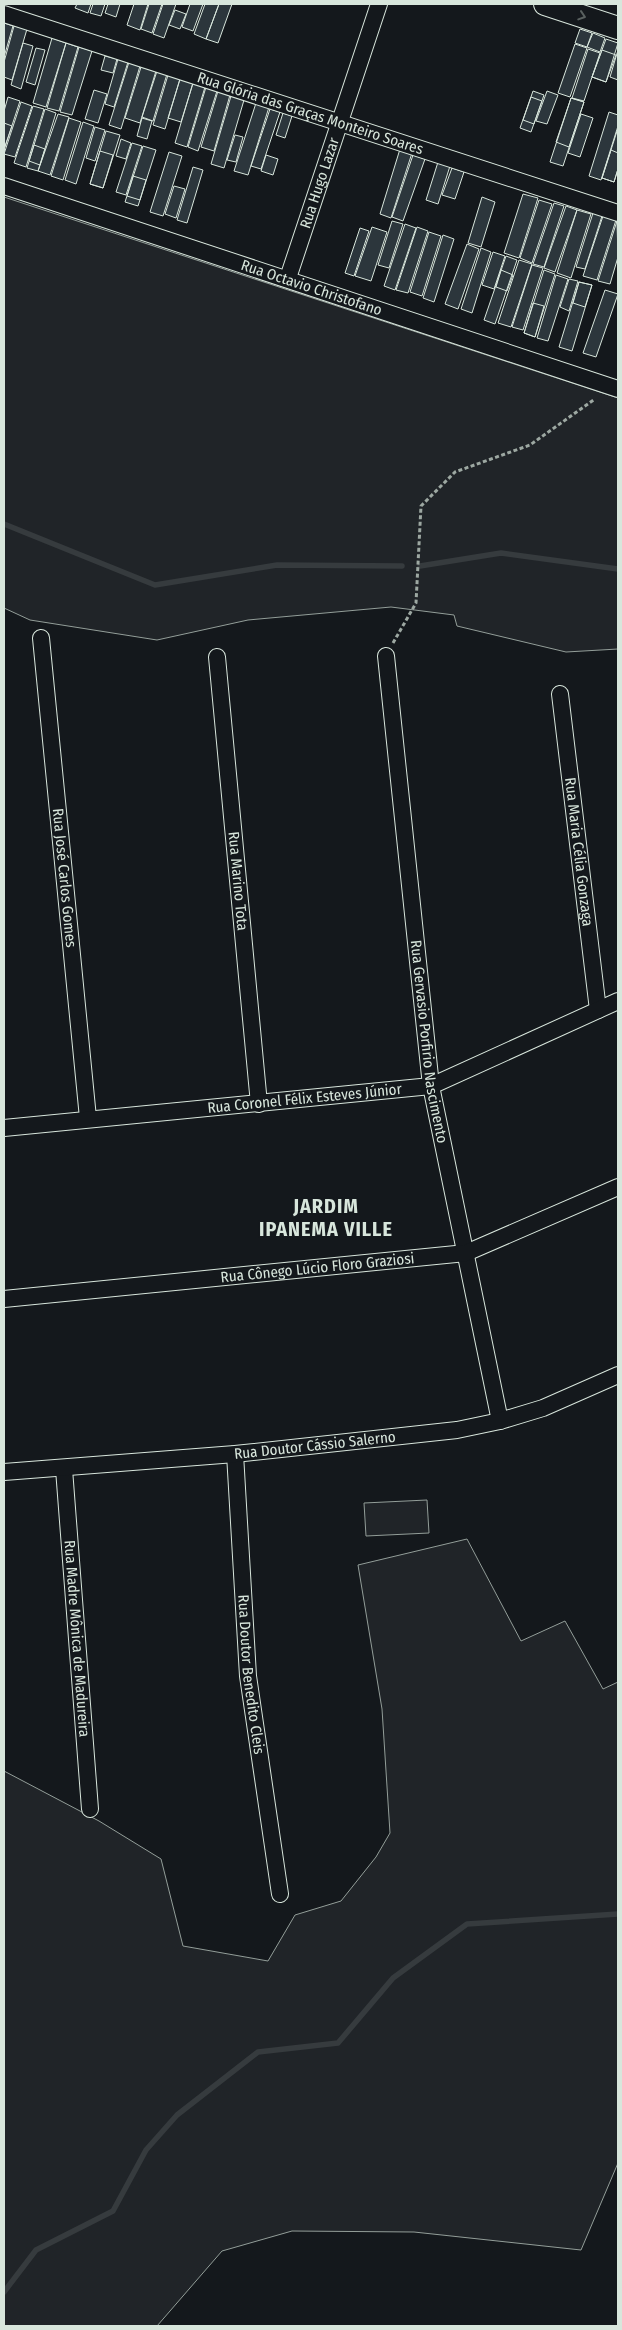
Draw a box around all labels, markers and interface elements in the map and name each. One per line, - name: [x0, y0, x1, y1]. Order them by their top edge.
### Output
- one-way arrow: [577, 10, 585, 20]
- street label: Rua Glória das Graças Monteiro Soares: [195, 68, 426, 158]
- street label: Rua Hugo Lazar: [296, 135, 343, 231]
- street label: Rua Octavio Christofano: [239, 256, 385, 319]
- street label: Rua Maria Célia Gonzaga: [561, 776, 597, 927]
- street label: Rua José Carlos Gomes: [49, 807, 80, 948]
- street label: Rua Marino Tota: [224, 831, 252, 931]
- street label: Rua Gervasio Porfirio Nascimento: [407, 939, 452, 1145]
- street label: Rua Coronel Félix Esteves Júnior: [207, 1080, 403, 1117]
- district label: JARDIM IPANEMA VILLE: [259, 1194, 393, 1241]
- street label: Rua Cônego Lúcio Floro Graziosi: [220, 1249, 415, 1286]
- street label: Rua Doutor Cássio Salerno: [233, 1428, 397, 1463]
- street label: Rua Madre Mônica de Madureira: [60, 1539, 93, 1738]
- street label: Rua Doutor Benedito Cleis: [234, 1594, 268, 1755]

